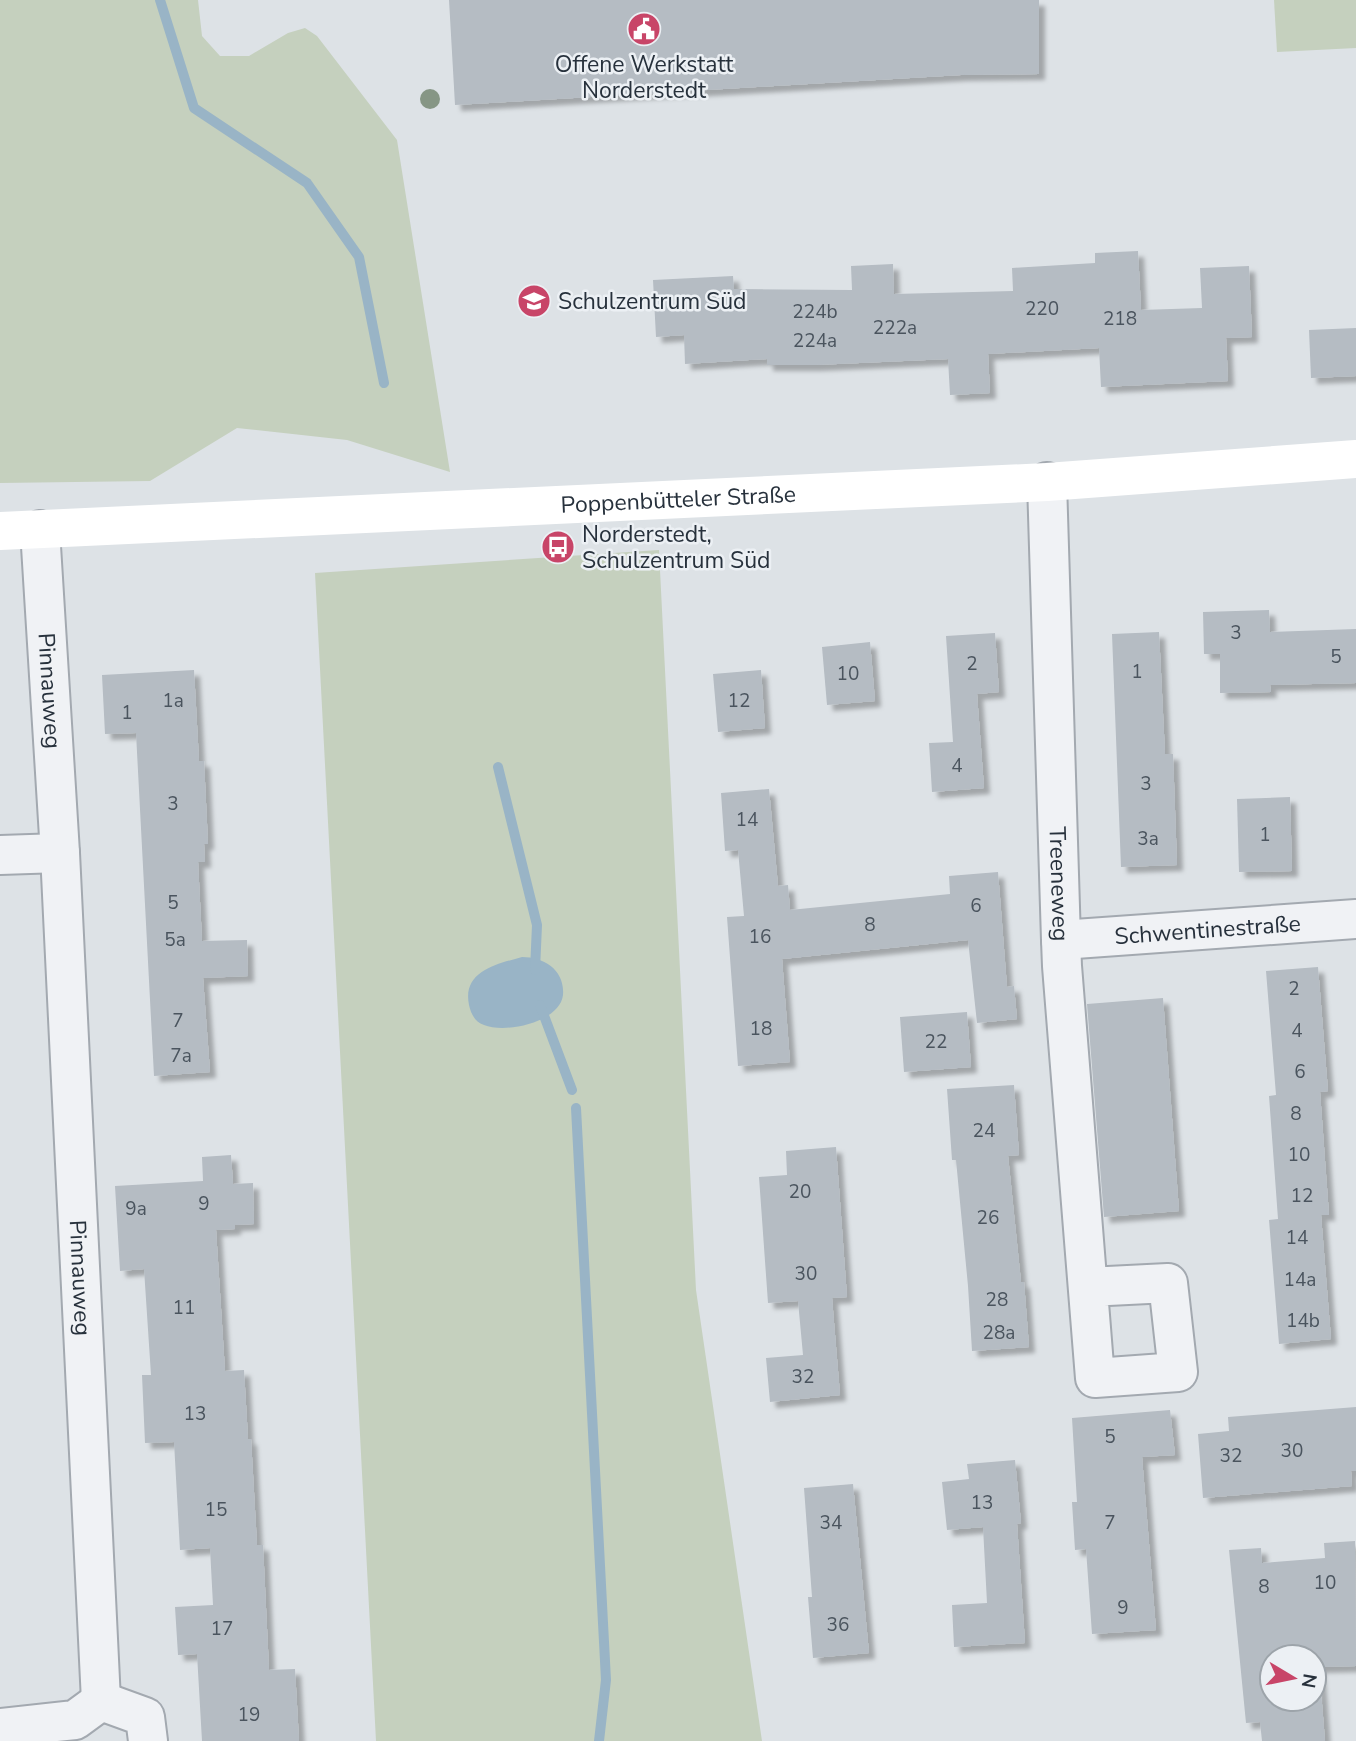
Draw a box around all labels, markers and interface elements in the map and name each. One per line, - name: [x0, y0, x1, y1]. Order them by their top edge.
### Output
- public building icon: Offene Werkstatt Norderstedt: [625, 10, 663, 48]
- place label: Offene Werkstatt Norderstedt: [555, 49, 734, 106]
- school or university icon: Schulzentrum Süd: [515, 282, 553, 320]
- place label: Schulzentrum Süd: [558, 286, 747, 317]
- house number: 220: [1025, 296, 1059, 322]
- house number: 224b: [792, 299, 838, 325]
- house number: 218: [1103, 306, 1137, 332]
- house number: 222a: [873, 315, 917, 341]
- house number: 224a: [793, 328, 837, 354]
- street label: Poppenbütteler Straße: [560, 478, 797, 520]
- place label: Norderstedt, Schulzentrum Süd: [582, 519, 771, 576]
- bus stop icon: Norderstedt, Schulzentrum Süd: [539, 528, 577, 566]
- house number: 3: [1230, 620, 1242, 646]
- street label: Pinnauweg: [31, 632, 69, 750]
- house number: 5: [1330, 644, 1342, 670]
- house number: 2: [966, 651, 978, 677]
- house number: 1: [1131, 659, 1143, 685]
- house number: 10: [837, 661, 859, 687]
- house number: 1a: [162, 688, 184, 714]
- house number: 12: [728, 688, 750, 714]
- house number: 1: [121, 700, 133, 726]
- house number: 4: [951, 753, 963, 779]
- house number: 3: [1140, 771, 1152, 797]
- house number: 3: [167, 791, 179, 817]
- house number: 14: [736, 807, 758, 833]
- house number: 1: [1259, 822, 1271, 848]
- street label: Treeneweg: [1042, 826, 1077, 942]
- house number: 3a: [1137, 826, 1159, 852]
- house number: 5: [167, 890, 179, 916]
- house number: 6: [970, 893, 982, 919]
- street label: Schwentinestraße: [1113, 907, 1302, 952]
- house number: 8: [864, 912, 876, 938]
- house number: 16: [749, 924, 771, 950]
- house number: 5a: [164, 927, 186, 953]
- house number: 2: [1288, 976, 1300, 1002]
- house number: 7: [172, 1008, 184, 1034]
- house number: 18: [750, 1016, 772, 1042]
- house number: 4: [1291, 1018, 1303, 1044]
- house number: 22: [925, 1029, 947, 1055]
- house number: 7a: [170, 1043, 192, 1069]
- house number: 6: [1294, 1059, 1306, 1085]
- house number: 8: [1290, 1101, 1302, 1127]
- house number: 24: [973, 1118, 995, 1144]
- house number: 10: [1288, 1142, 1310, 1168]
- house number: 20: [789, 1179, 811, 1205]
- house number: 12: [1291, 1183, 1313, 1209]
- house number: 9: [198, 1191, 210, 1217]
- house number: 9a: [125, 1196, 147, 1222]
- house number: 26: [977, 1205, 999, 1231]
- street label: Pinnauweg: [62, 1219, 99, 1337]
- house number: 14: [1286, 1225, 1308, 1251]
- house number: 30: [795, 1261, 817, 1287]
- house number: 14a: [1284, 1267, 1316, 1293]
- house number: 28: [986, 1287, 1008, 1313]
- house number: 11: [173, 1295, 195, 1321]
- house number: 14b: [1286, 1308, 1320, 1334]
- house number: 28a: [983, 1320, 1015, 1346]
- house number: 32: [792, 1364, 814, 1390]
- house number: 13: [184, 1401, 206, 1427]
- house number: 5: [1104, 1424, 1116, 1450]
- house number: 30: [1281, 1438, 1303, 1464]
- house number: 32: [1220, 1443, 1242, 1469]
- house number: 13: [971, 1490, 993, 1516]
- house number: 15: [205, 1497, 227, 1523]
- house number: 34: [820, 1510, 842, 1536]
- house number: 7: [1104, 1510, 1116, 1536]
- house number: 10: [1314, 1570, 1336, 1596]
- house number: 8: [1258, 1574, 1270, 1600]
- house number: 9: [1117, 1595, 1129, 1621]
- house number: 36: [827, 1612, 849, 1638]
- house number: 17: [211, 1616, 233, 1642]
- north arrow: [1258, 1643, 1328, 1713]
- text: N: [1295, 1672, 1323, 1690]
- house number: 19: [238, 1702, 260, 1728]

